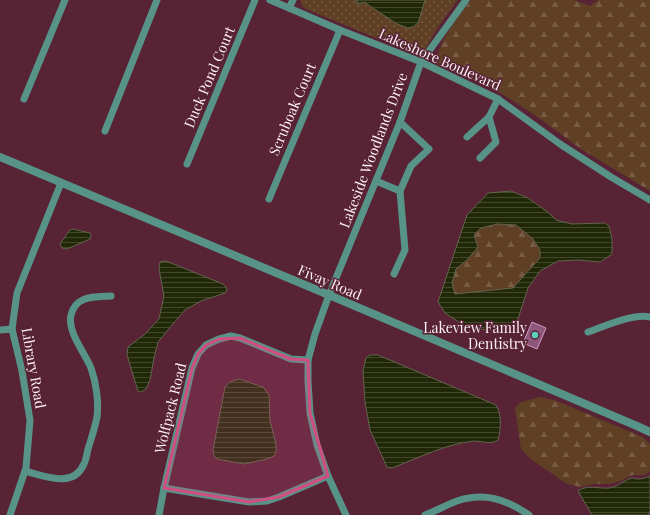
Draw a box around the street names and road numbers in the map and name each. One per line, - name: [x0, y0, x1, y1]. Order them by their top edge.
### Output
- street label: Duck Pond Court: [179, 22, 239, 131]
- street label: Lakeshore Boulevard: [376, 24, 504, 94]
- street label: Scruboak Court: [264, 59, 320, 158]
- street label: Lakeside Woodlands Drive: [335, 70, 411, 230]
- street label: Fivay Road: [295, 260, 365, 304]
- street label: Library Road: [18, 326, 50, 410]
- street label: Wolfpack Road: [149, 361, 190, 456]

